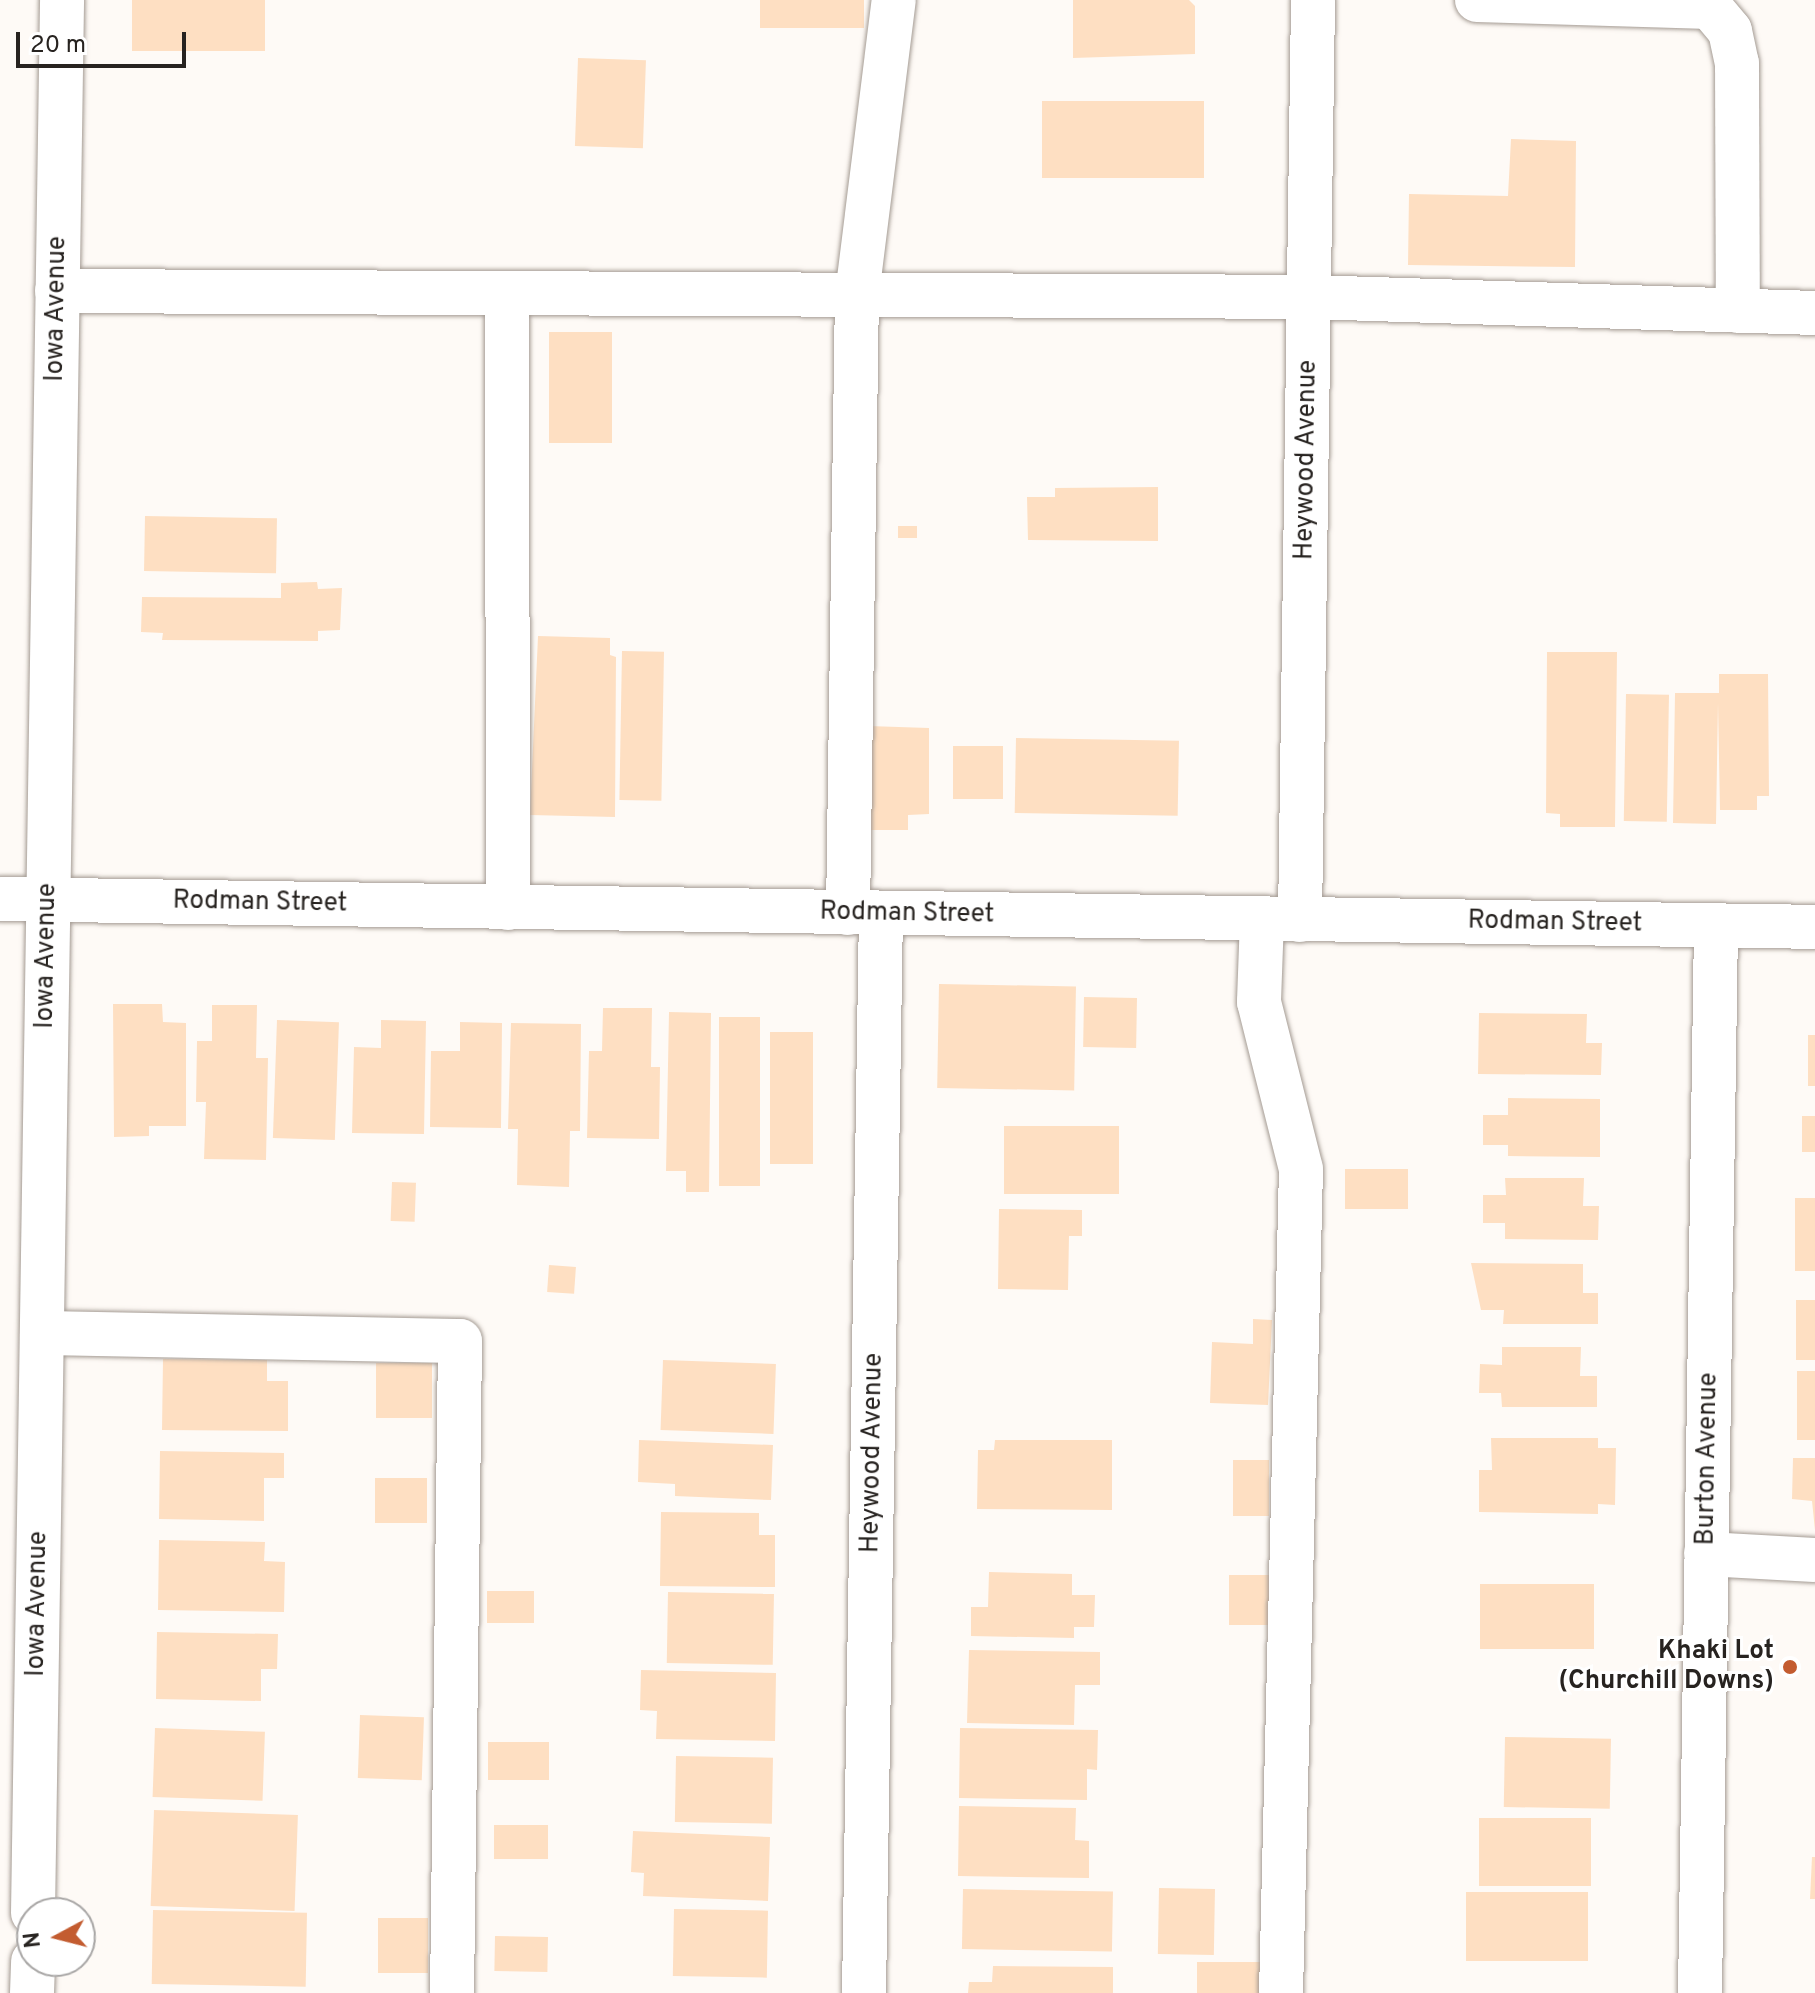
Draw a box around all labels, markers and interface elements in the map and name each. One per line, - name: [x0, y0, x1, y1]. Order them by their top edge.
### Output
- scale bar: [20, 16, 190, 66]
- text: 20 m: [30, 31, 86, 61]
- street label: Iowa Avenue: [40, 235, 74, 383]
- street label: Heywood Avenue: [1290, 359, 1324, 561]
- street label: Iowa Avenue: [30, 882, 64, 1030]
- street label: Rodman Street: [172, 886, 348, 920]
- street label: Rodman Street: [819, 897, 995, 931]
- street label: Rodman Street: [1467, 906, 1643, 940]
- street label: Heywood Avenue: [856, 1352, 890, 1554]
- street label: Burton Avenue: [1691, 1372, 1725, 1546]
- street label: Iowa Avenue: [21, 1530, 55, 1678]
- place label: Khaki Lot (Churchill Downs): [1558, 1636, 1774, 1698]
- marker: Khaki Lot (Churchill Downs): [1781, 1658, 1799, 1676]
- north arrow: [16, 1897, 96, 1977]
- text: N: [19, 1930, 48, 1949]

